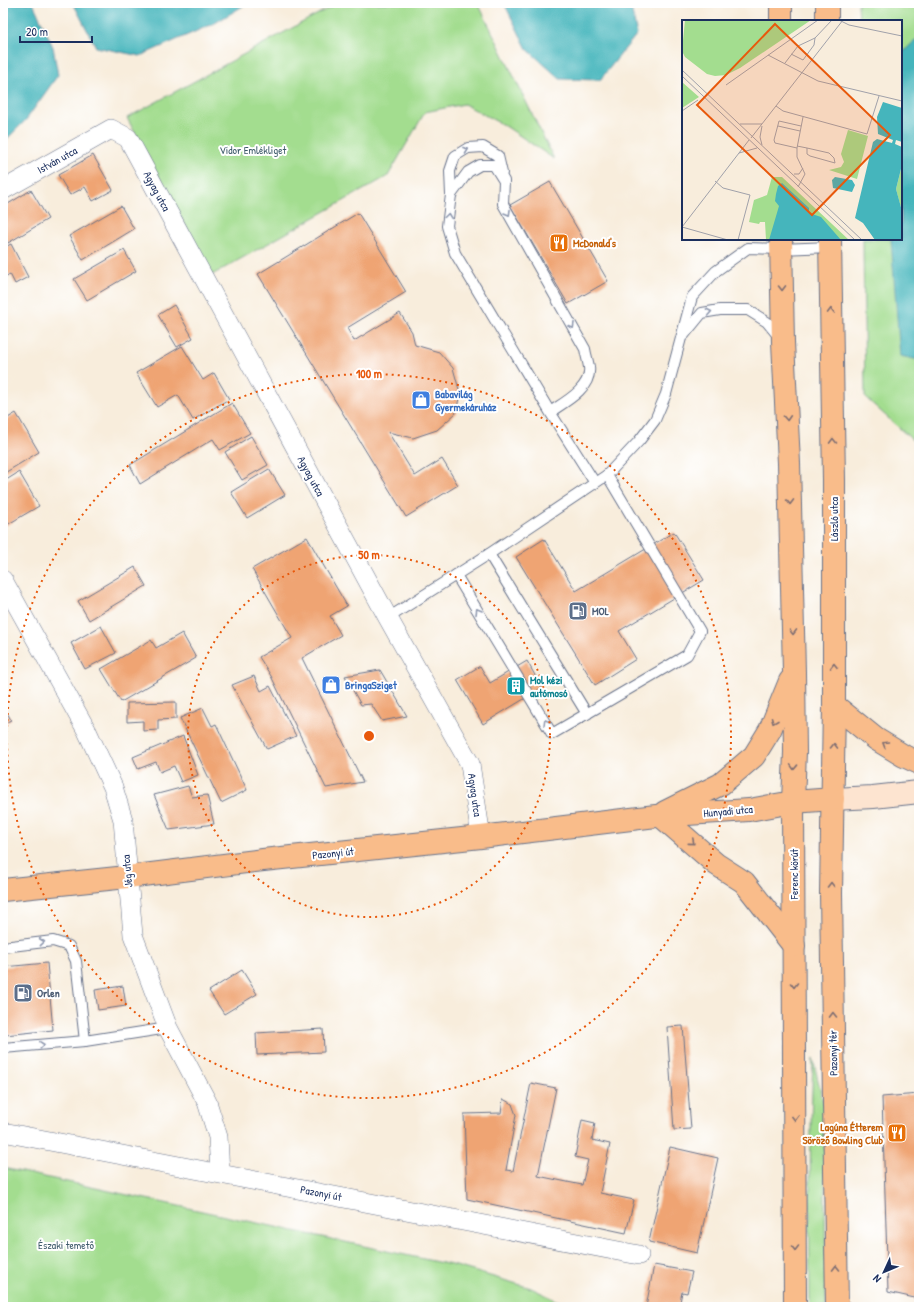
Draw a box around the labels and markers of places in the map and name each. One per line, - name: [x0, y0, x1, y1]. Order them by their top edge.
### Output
- restaurant icon: McDonald's: [548, 232, 570, 254]
- place label: McDonald's: [573, 236, 617, 250]
- place label: Babavilág Gyermekáruház: [435, 387, 497, 415]
- shop icon: Babavilág Gyermekáruház: [410, 389, 432, 411]
- fuel station icon: MOL: [567, 600, 589, 622]
- place label: MOL: [592, 604, 610, 618]
- place label: Mol kézi autómosó: [530, 673, 568, 700]
- shop icon: BringaSziget: [320, 674, 342, 696]
- building icon: Mol kézi autómosó: [505, 675, 527, 697]
- place label: BringaSziget: [345, 678, 398, 693]
- centre of rings: [362, 729, 376, 743]
- fuel station icon: Orlen: [12, 982, 34, 1004]
- place label: Orlen: [37, 986, 60, 1000]
- place label: Lagúna Étterem Söröző Bowling Club: [802, 1120, 884, 1148]
- restaurant icon: Lagúna Étterem Söröző Bowling Club: [886, 1122, 908, 1144]

